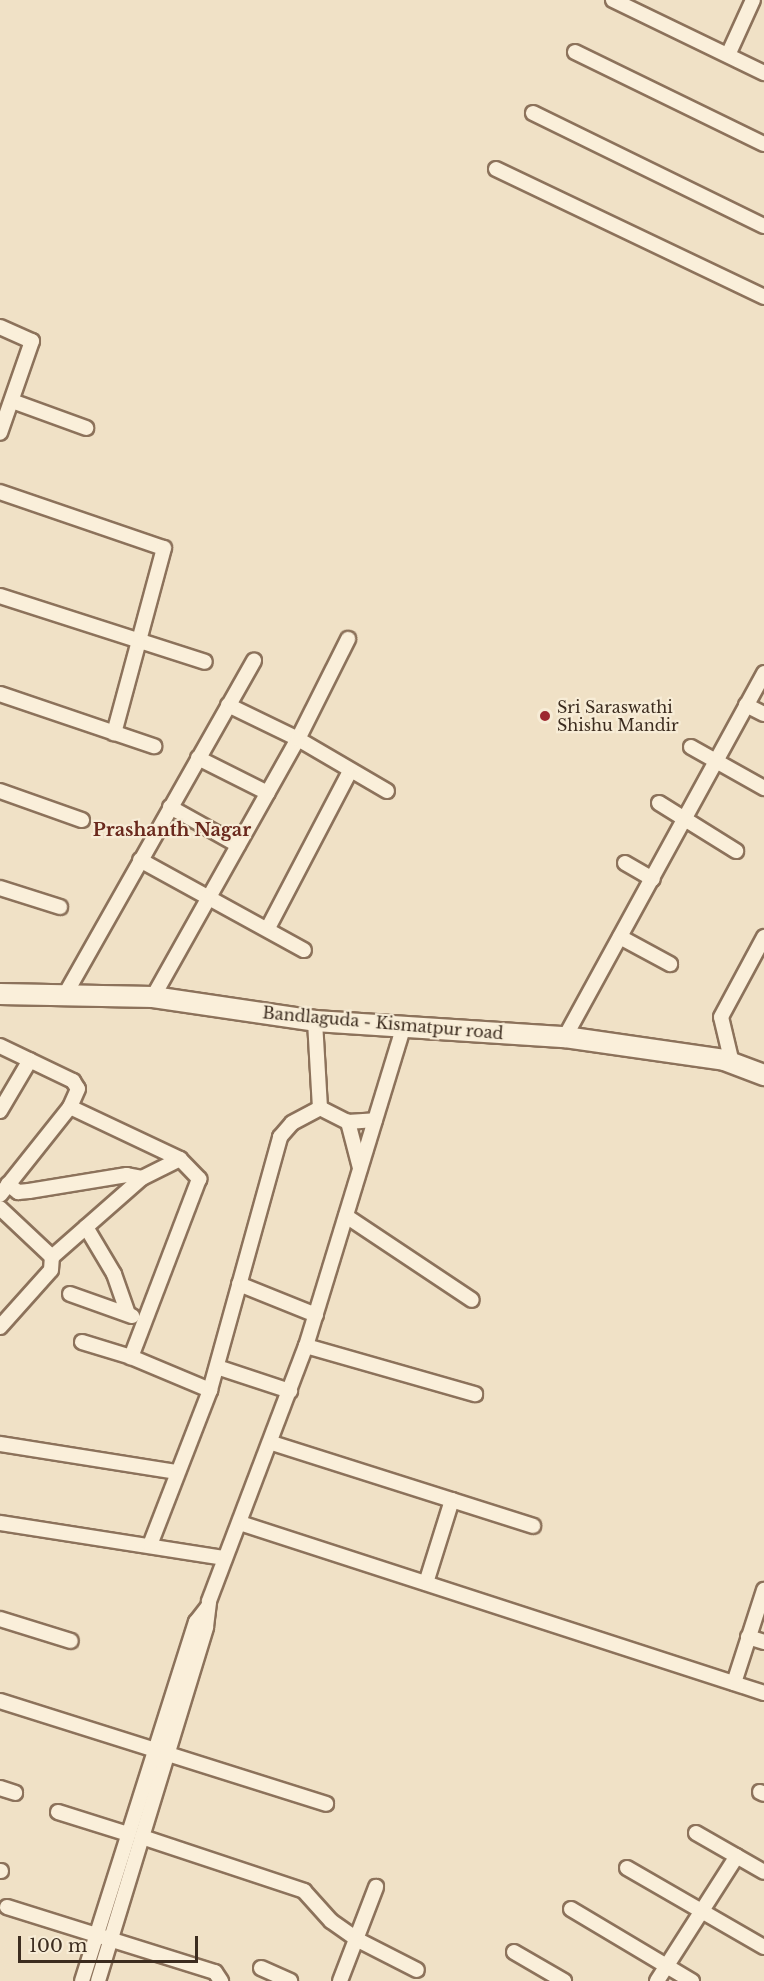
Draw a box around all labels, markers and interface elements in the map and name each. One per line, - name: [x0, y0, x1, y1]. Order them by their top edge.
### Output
- place label: Sri Saraswathi Shishu Mandir: [557, 697, 679, 735]
- marker: Sri Saraswathi Shishu Mandir: [538, 709, 552, 723]
- district label: Prashanth Nagar: [93, 819, 251, 841]
- street label: Bandlaguda - Kismatpur road: [262, 1003, 504, 1043]
- scale bar: [21, 1924, 201, 1962]
- text: 100 m: [29, 1935, 87, 1957]

